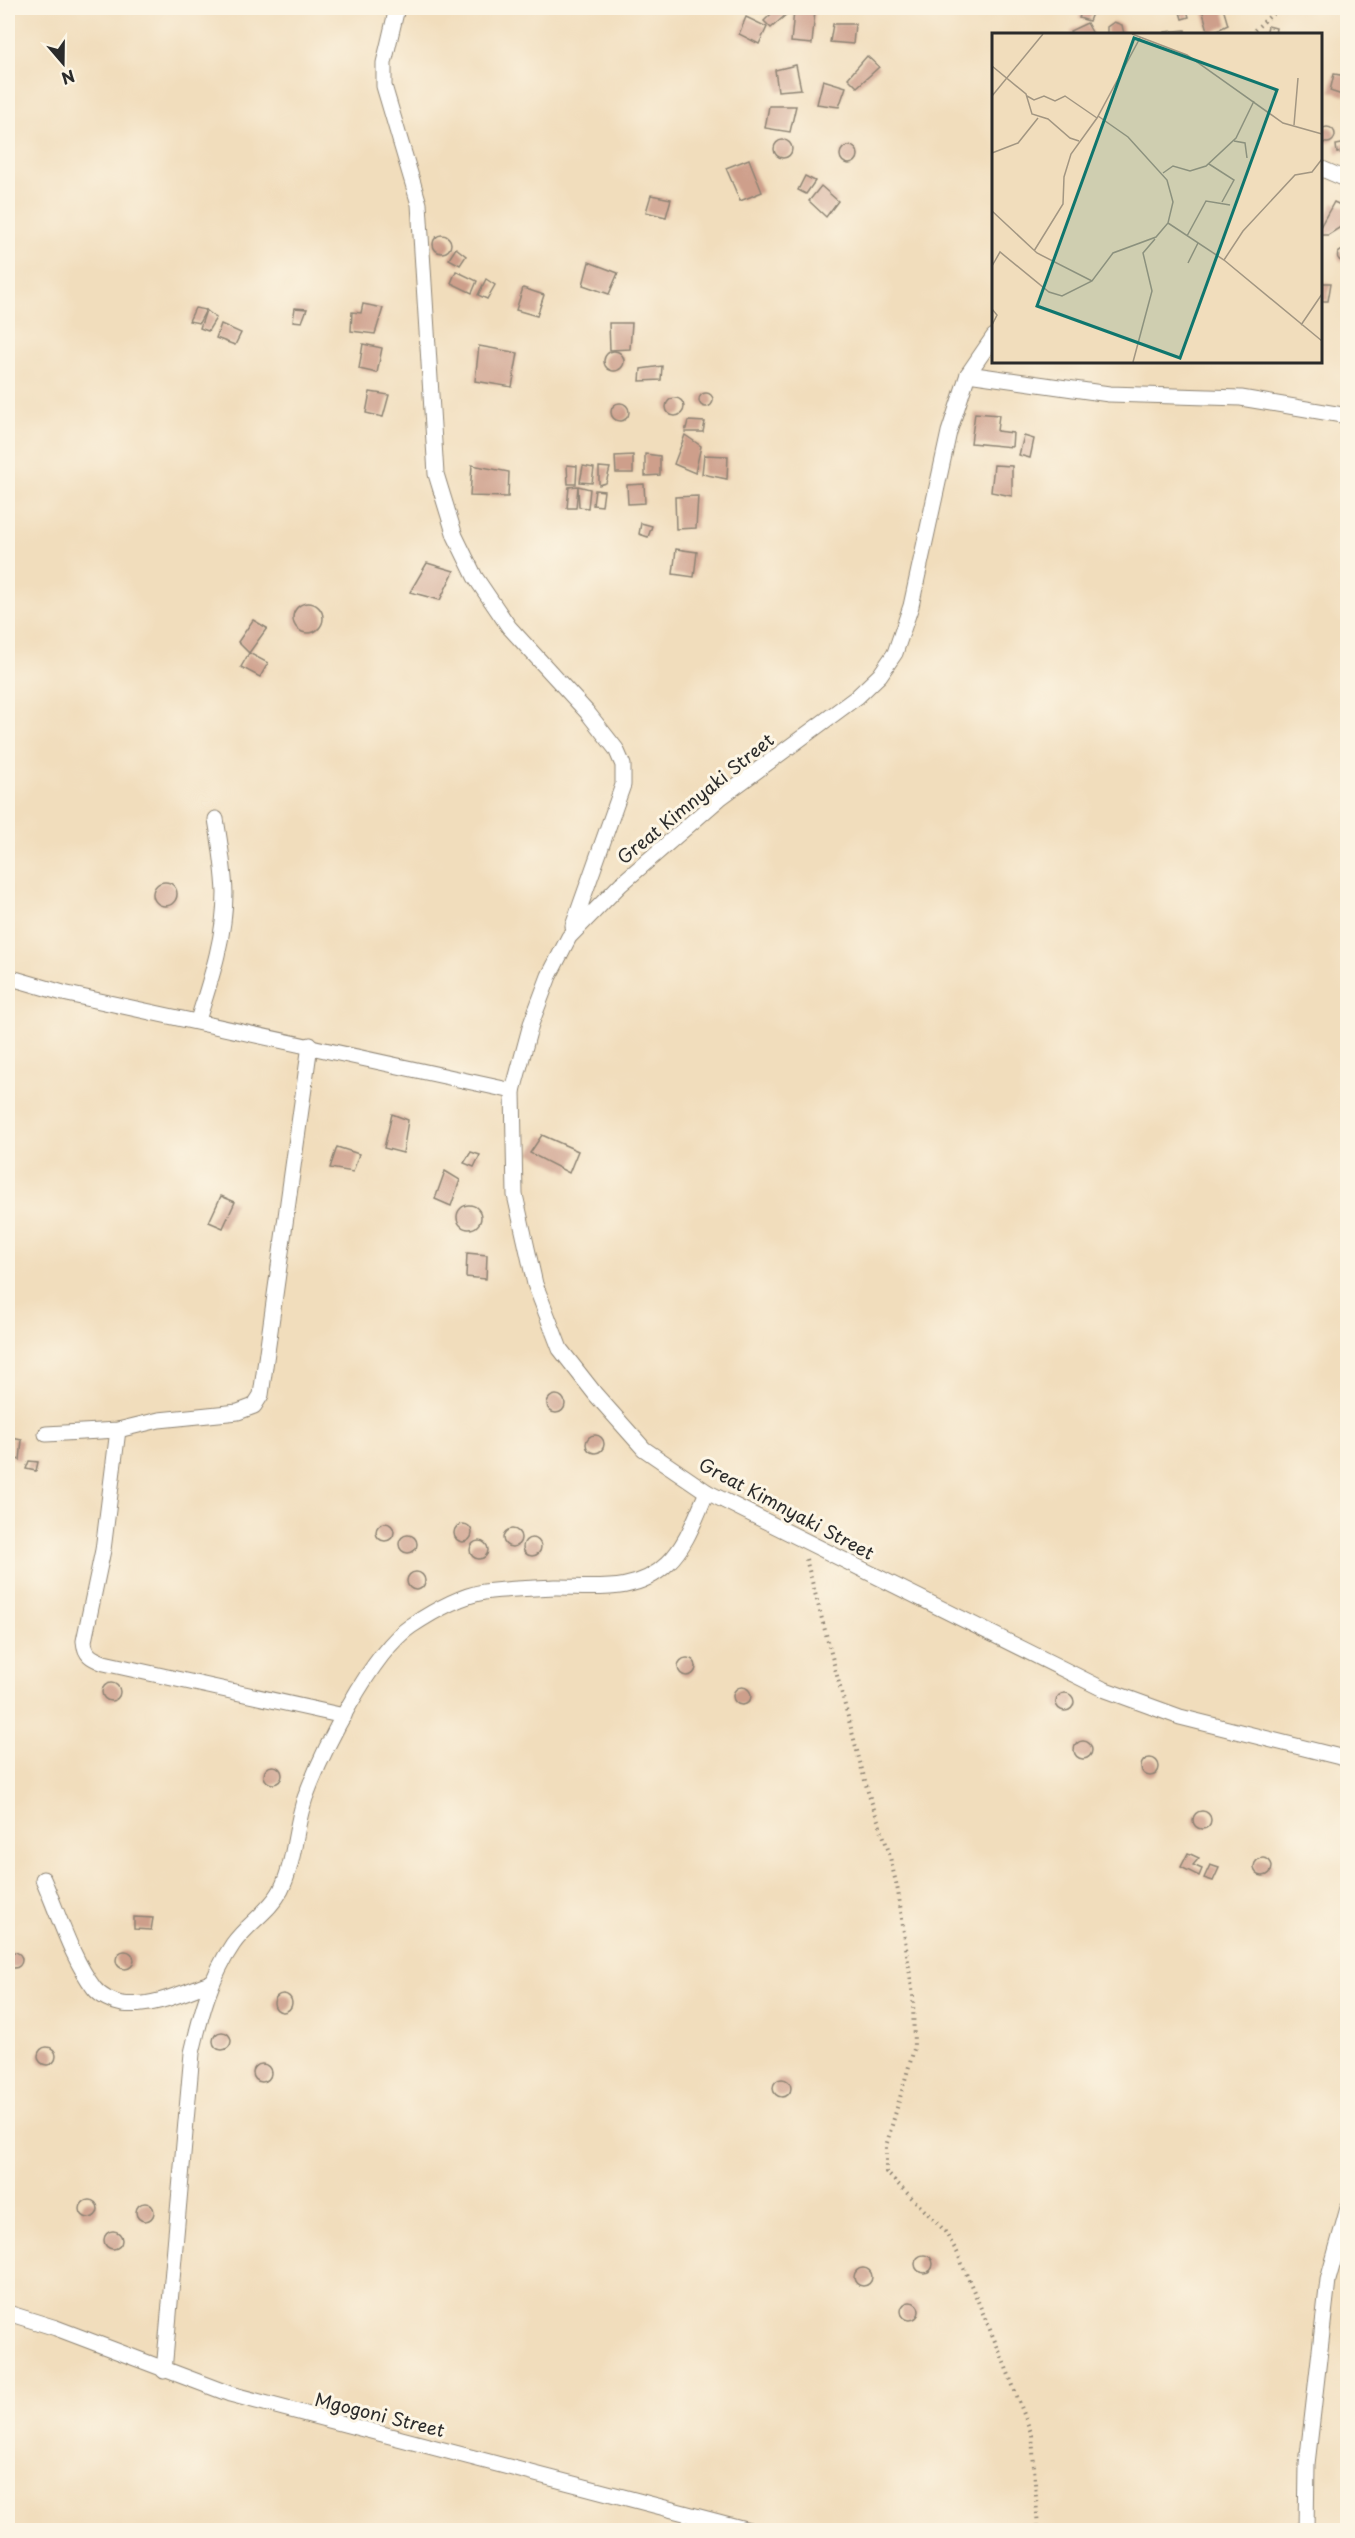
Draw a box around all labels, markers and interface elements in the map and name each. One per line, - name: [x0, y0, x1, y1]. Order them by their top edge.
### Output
- north arrow: [33, 33, 93, 93]
- inset map: [992, 33, 1322, 363]
- text: N: [58, 65, 79, 91]
- street label: Great Kimnyaki Street: [611, 726, 779, 870]
- street label: Great Kimnyaki Street: [695, 1450, 879, 1566]
- street label: Mgogoni Street: [312, 2385, 448, 2443]

